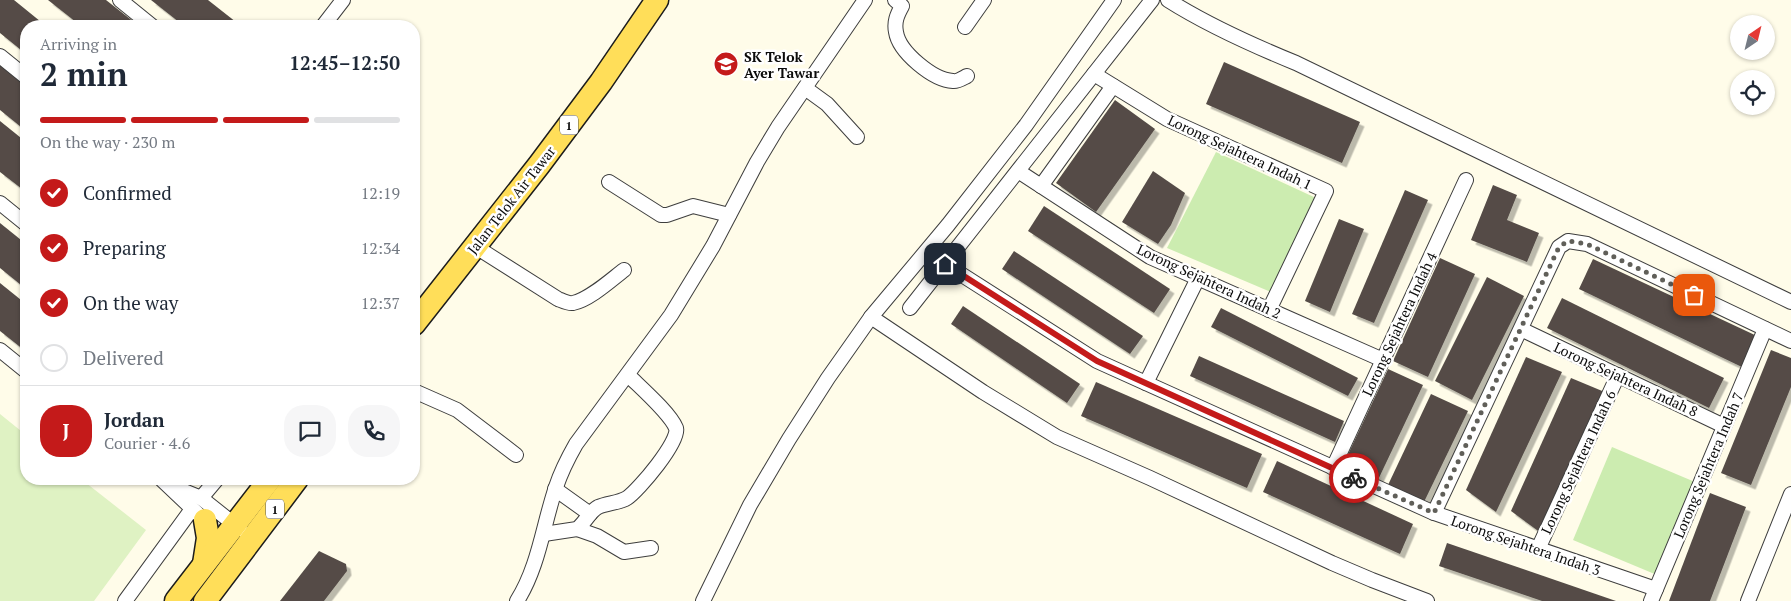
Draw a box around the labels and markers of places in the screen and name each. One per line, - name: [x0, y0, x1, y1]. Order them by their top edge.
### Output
- place label: SK Telok Ayer Tawar: [744, 47, 819, 82]
- school or university icon: SK Telok Ayer Tawar: [713, 51, 739, 77]
- pin: [924, 243, 966, 285]
- pin: [1673, 274, 1715, 316]

